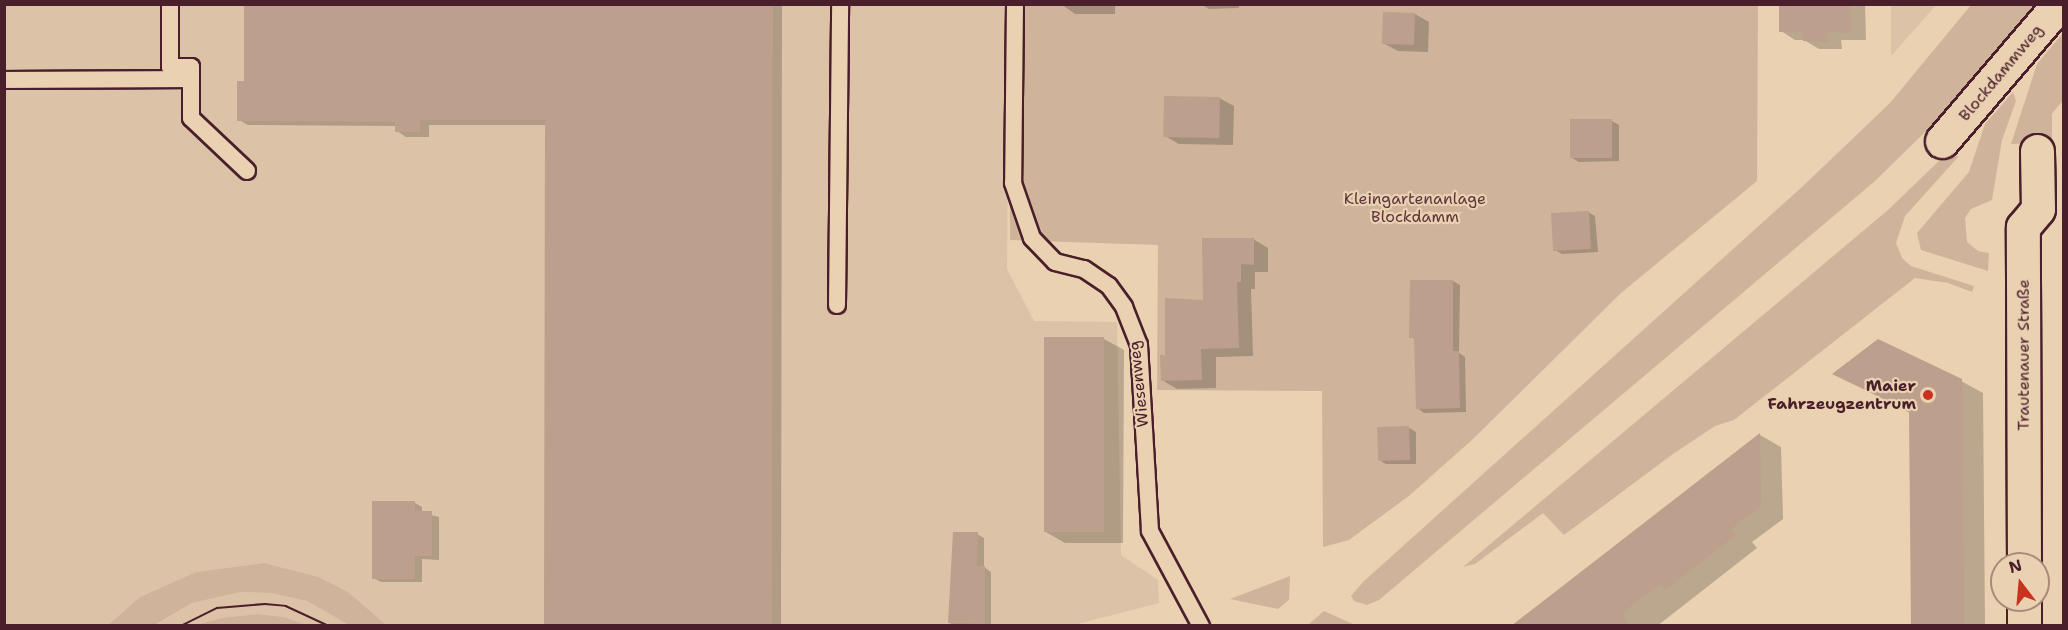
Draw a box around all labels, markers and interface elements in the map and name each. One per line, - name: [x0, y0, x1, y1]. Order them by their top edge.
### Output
- street label: Blockdammweg: [1955, 21, 2047, 125]
- park label: Kleingartenanlage Blockdamm: [1344, 189, 1486, 227]
- street label: Trautenauer Straße: [2014, 279, 2034, 431]
- street label: Wiesenweg: [1125, 340, 1153, 428]
- place label: Maier Fahrzeugzentrum: [1767, 376, 1916, 414]
- marker: Maier Fahrzeugzentrum: [1921, 388, 1935, 402]
- north arrow: [1990, 552, 2050, 612]
- text: N: [2006, 554, 2024, 578]

